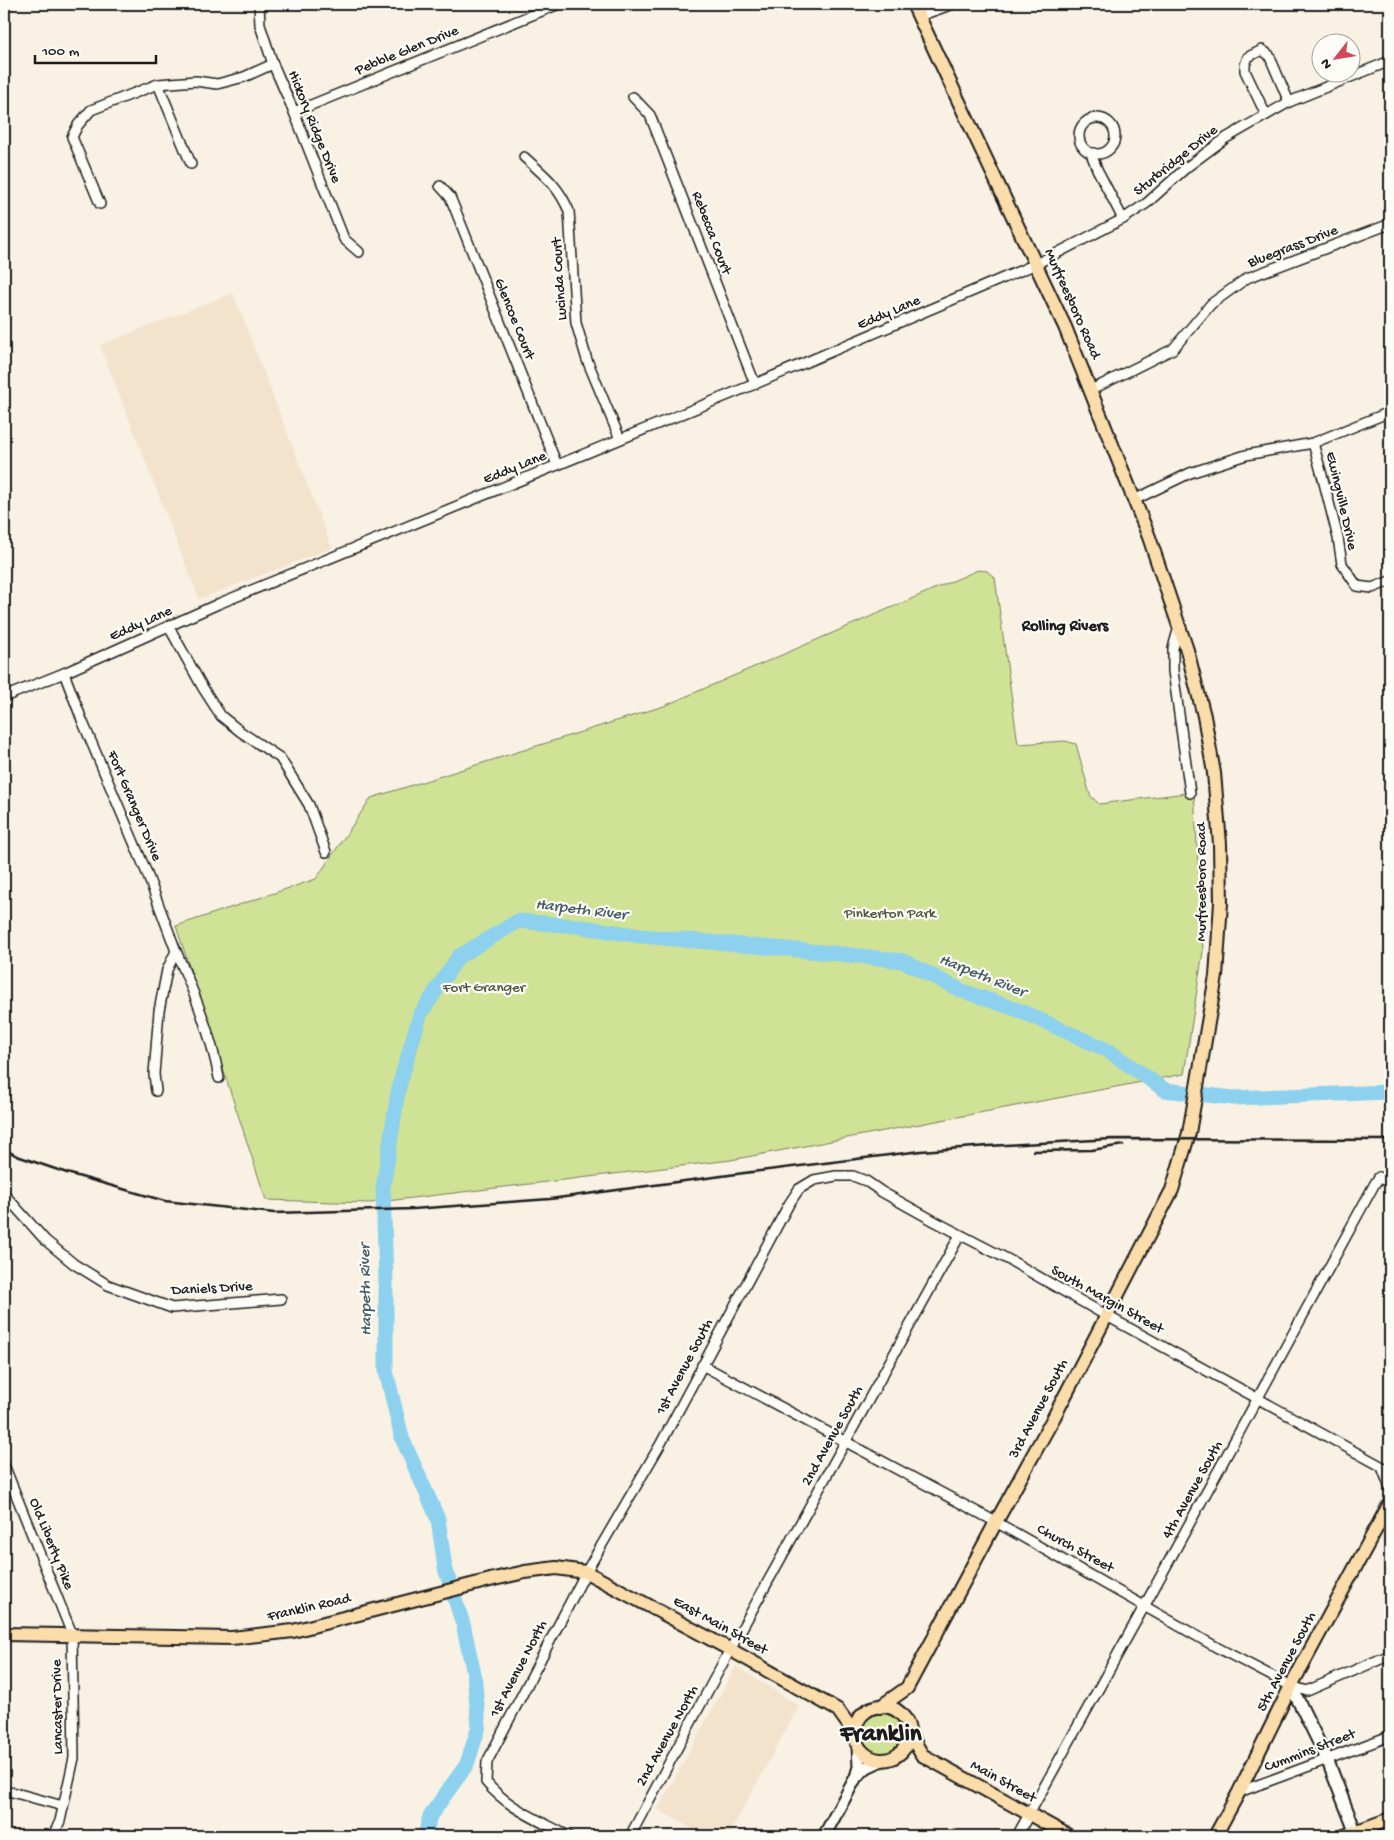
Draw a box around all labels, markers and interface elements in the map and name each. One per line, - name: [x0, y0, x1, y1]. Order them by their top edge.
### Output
- street label: Pebble Glen Drive: [352, 22, 462, 80]
- scale bar: [35, 32, 156, 64]
- north arrow: [1312, 32, 1362, 82]
- text: 100 m: [41, 43, 80, 61]
- text: N: [1317, 55, 1337, 72]
- street label: Hickory Ridge Drive: [283, 68, 345, 186]
- street label: Sturbridge Drive: [1130, 121, 1222, 200]
- street label: Rebecca Court: [687, 189, 736, 279]
- street label: Bluegrass Drive: [1244, 221, 1341, 273]
- street label: Lucinda Court: [548, 235, 572, 321]
- street label: Murfreesboro Road: [1040, 246, 1105, 363]
- street label: Glencoe Court: [490, 276, 539, 364]
- street label: Eddy Lane: [855, 292, 923, 334]
- street label: Eddy Lane: [481, 447, 549, 489]
- street label: Ewingville Drive: [1321, 450, 1361, 552]
- street label: Eddy Lane: [107, 602, 175, 646]
- district label: Rolling Rivers: [1021, 618, 1109, 637]
- street label: Fort Granger Drive: [102, 747, 166, 864]
- street label: Murfreesboro Road: [1193, 821, 1211, 941]
- water label: Harpeth River: [534, 896, 631, 926]
- park label: Pinkerton Park: [843, 905, 937, 923]
- water label: Harpeth River: [936, 951, 1031, 1004]
- park label: Fort Granger: [442, 979, 527, 997]
- water label: Harpeth River: [357, 1241, 377, 1336]
- street label: South Margin Street: [1048, 1262, 1168, 1339]
- street label: Daniels Drive: [170, 1278, 253, 1300]
- street label: 1st Avenue South: [652, 1316, 718, 1419]
- street label: 3rd Avenue South: [1005, 1356, 1073, 1463]
- street label: 2nd Avenue South: [798, 1383, 868, 1489]
- street label: 4th Avenue South: [1159, 1438, 1227, 1542]
- street label: Old Liberty Pike: [24, 1495, 78, 1593]
- street label: Church Street: [1033, 1520, 1118, 1578]
- street label: Franklin Road: [265, 1589, 354, 1627]
- street label: East Main Street: [669, 1593, 772, 1660]
- street label: 5th Avenue South: [1253, 1609, 1321, 1715]
- street label: 1st Avenue North: [485, 1618, 552, 1721]
- street label: Lancaster Drive: [48, 1659, 68, 1755]
- street label: 2nd Avenue North: [633, 1682, 703, 1790]
- district label: Franklin: [839, 1721, 923, 1750]
- street label: Cummins Street: [1262, 1725, 1360, 1777]
- street label: Main Street: [967, 1757, 1041, 1808]

